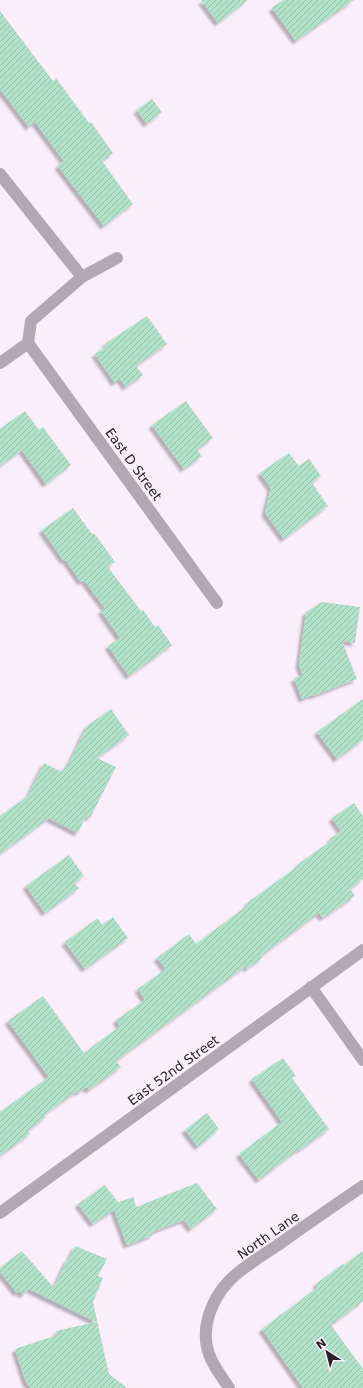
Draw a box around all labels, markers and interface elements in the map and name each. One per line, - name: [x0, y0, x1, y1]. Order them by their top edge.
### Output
- street label: East D Street: [102, 425, 165, 503]
- street label: East 52nd Street: [125, 1032, 222, 1108]
- street label: North Lane: [235, 1209, 302, 1262]
- north arrow: [307, 1332, 347, 1372]
- text: N: [314, 1336, 329, 1352]

